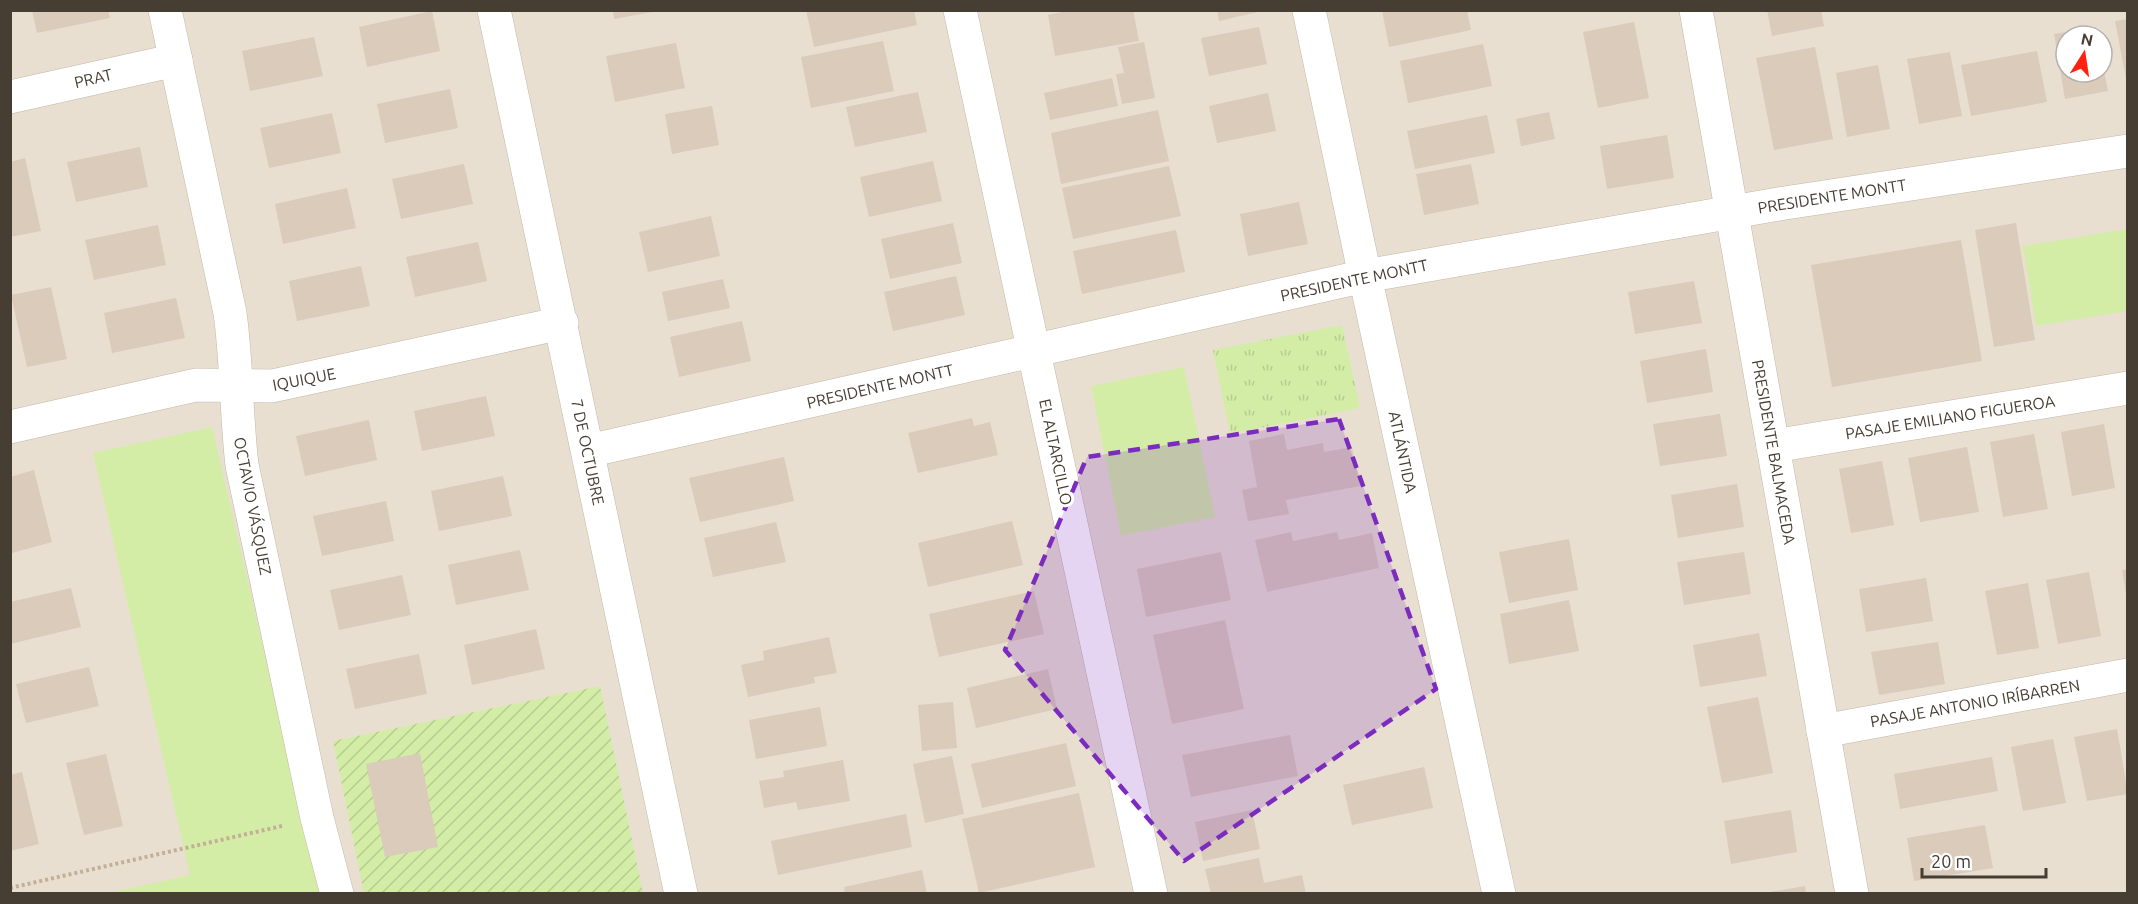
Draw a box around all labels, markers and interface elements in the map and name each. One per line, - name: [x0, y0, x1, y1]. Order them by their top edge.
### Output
- north arrow: [2054, 24, 2114, 84]
- text: N: [2079, 29, 2095, 49]
- street label: PRAT: [72, 65, 114, 91]
- street label: PRESIDENTE MONTT: [1756, 175, 1908, 217]
- street label: PRESIDENTE MONTT: [1279, 256, 1429, 304]
- street label: PRESIDENTE BALMACEDA: [1749, 358, 1799, 546]
- street label: PRESIDENTE MONTT: [805, 360, 955, 412]
- street label: IQUIQUE: [271, 364, 337, 394]
- street label: PASAJE EMILIANO FIGUEROA: [1844, 391, 2057, 442]
- street label: 7 DE OCTUBRE: [568, 397, 608, 507]
- street label: EL ALTARCILLO: [1036, 397, 1076, 507]
- street label: ATLÁNTIDA: [1386, 409, 1423, 495]
- street label: OCTAVIO VÁSQUEZ: [231, 435, 277, 577]
- street label: PASAJE ANTONIO IRÍBARREN: [1868, 674, 2081, 730]
- scale bar: [1922, 841, 2046, 879]
- text: 20 m: [1931, 851, 1971, 871]

